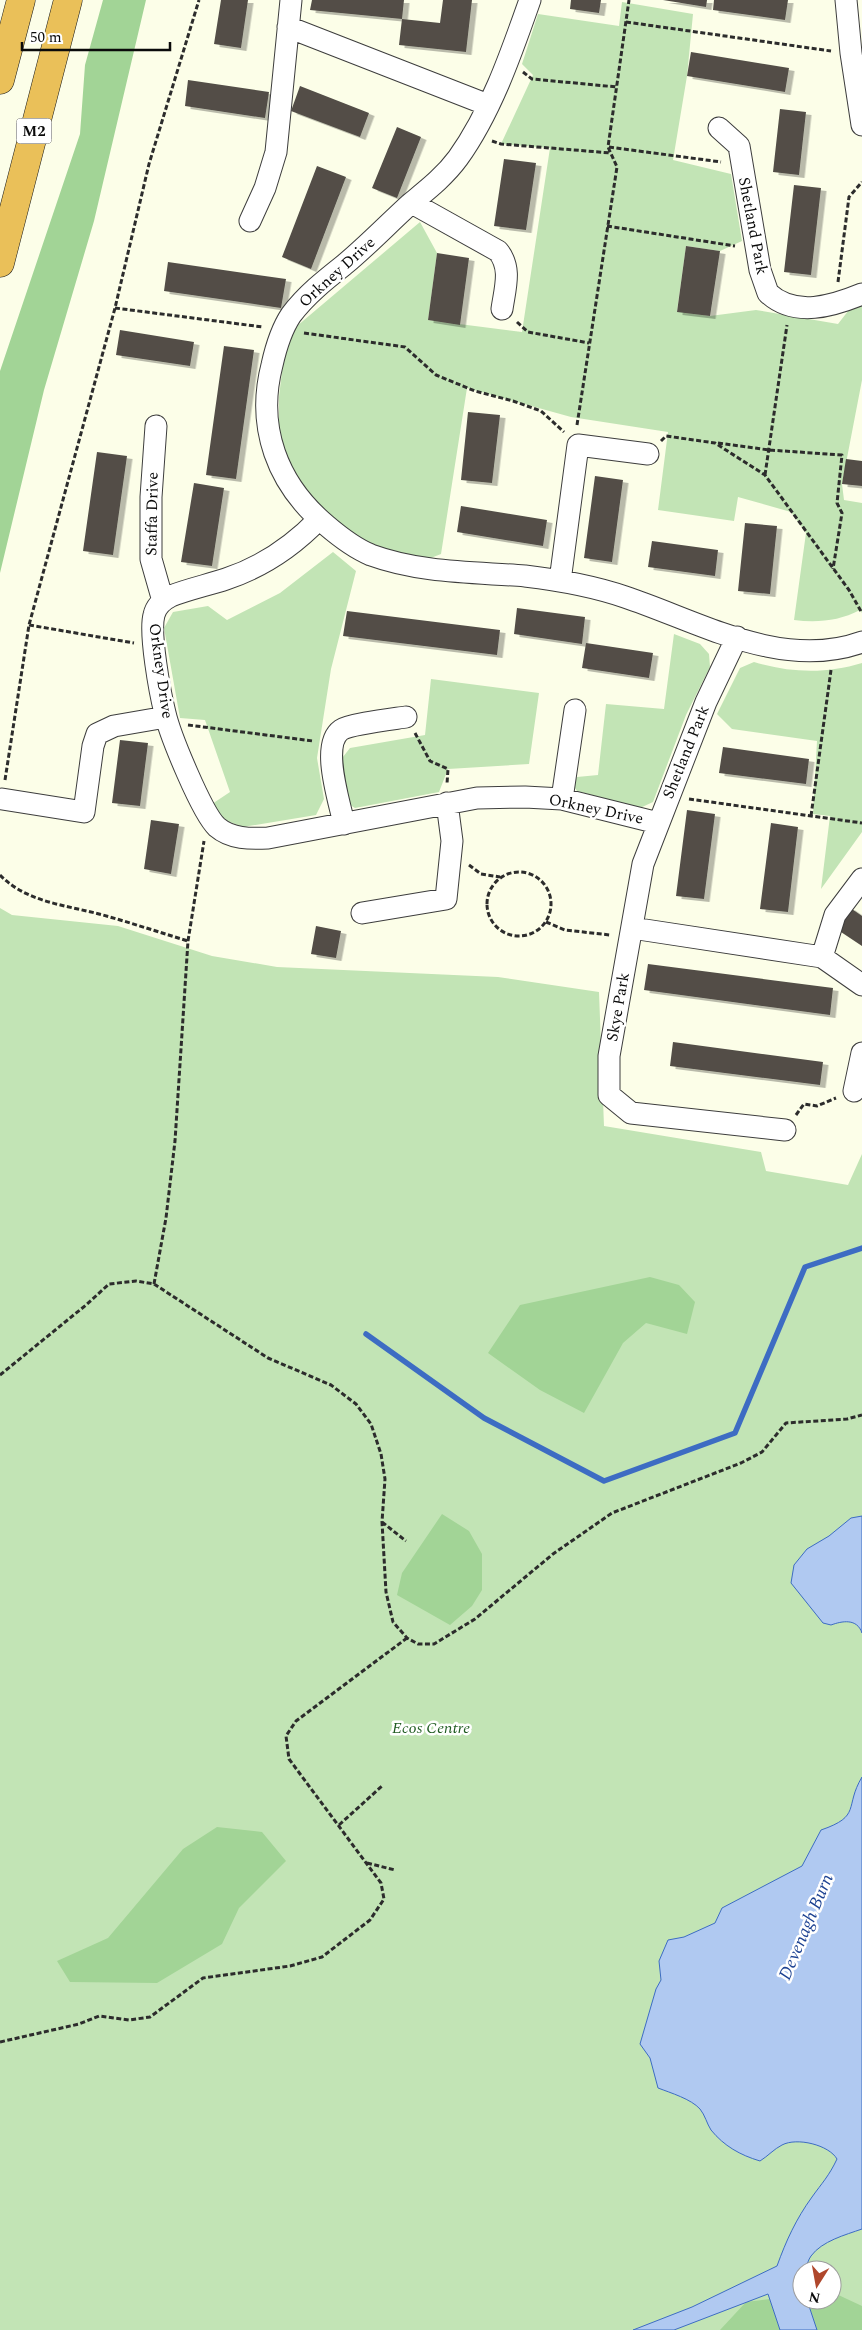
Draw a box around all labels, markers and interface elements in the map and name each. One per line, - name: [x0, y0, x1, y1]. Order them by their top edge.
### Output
- scale bar: [22, 20, 170, 52]
- text: 50 m: [30, 26, 62, 49]
- road number: M2: [16, 118, 52, 144]
- street label: Shetland Park: [732, 175, 774, 277]
- street label: Orkney Drive: [293, 231, 381, 313]
- street label: Staffa Drive: [139, 472, 165, 556]
- street label: Orkney Drive: [142, 622, 180, 720]
- street label: Shetland Park: [656, 702, 716, 802]
- street label: Orkney Drive: [546, 787, 646, 831]
- street label: Skye Park: [600, 970, 636, 1043]
- park label: Ecos Centre: [392, 1716, 470, 1740]
- water label: Devenagh Burn: [771, 1869, 841, 1984]
- north arrow: [792, 2260, 842, 2310]
- text: N: [807, 2286, 822, 2309]

